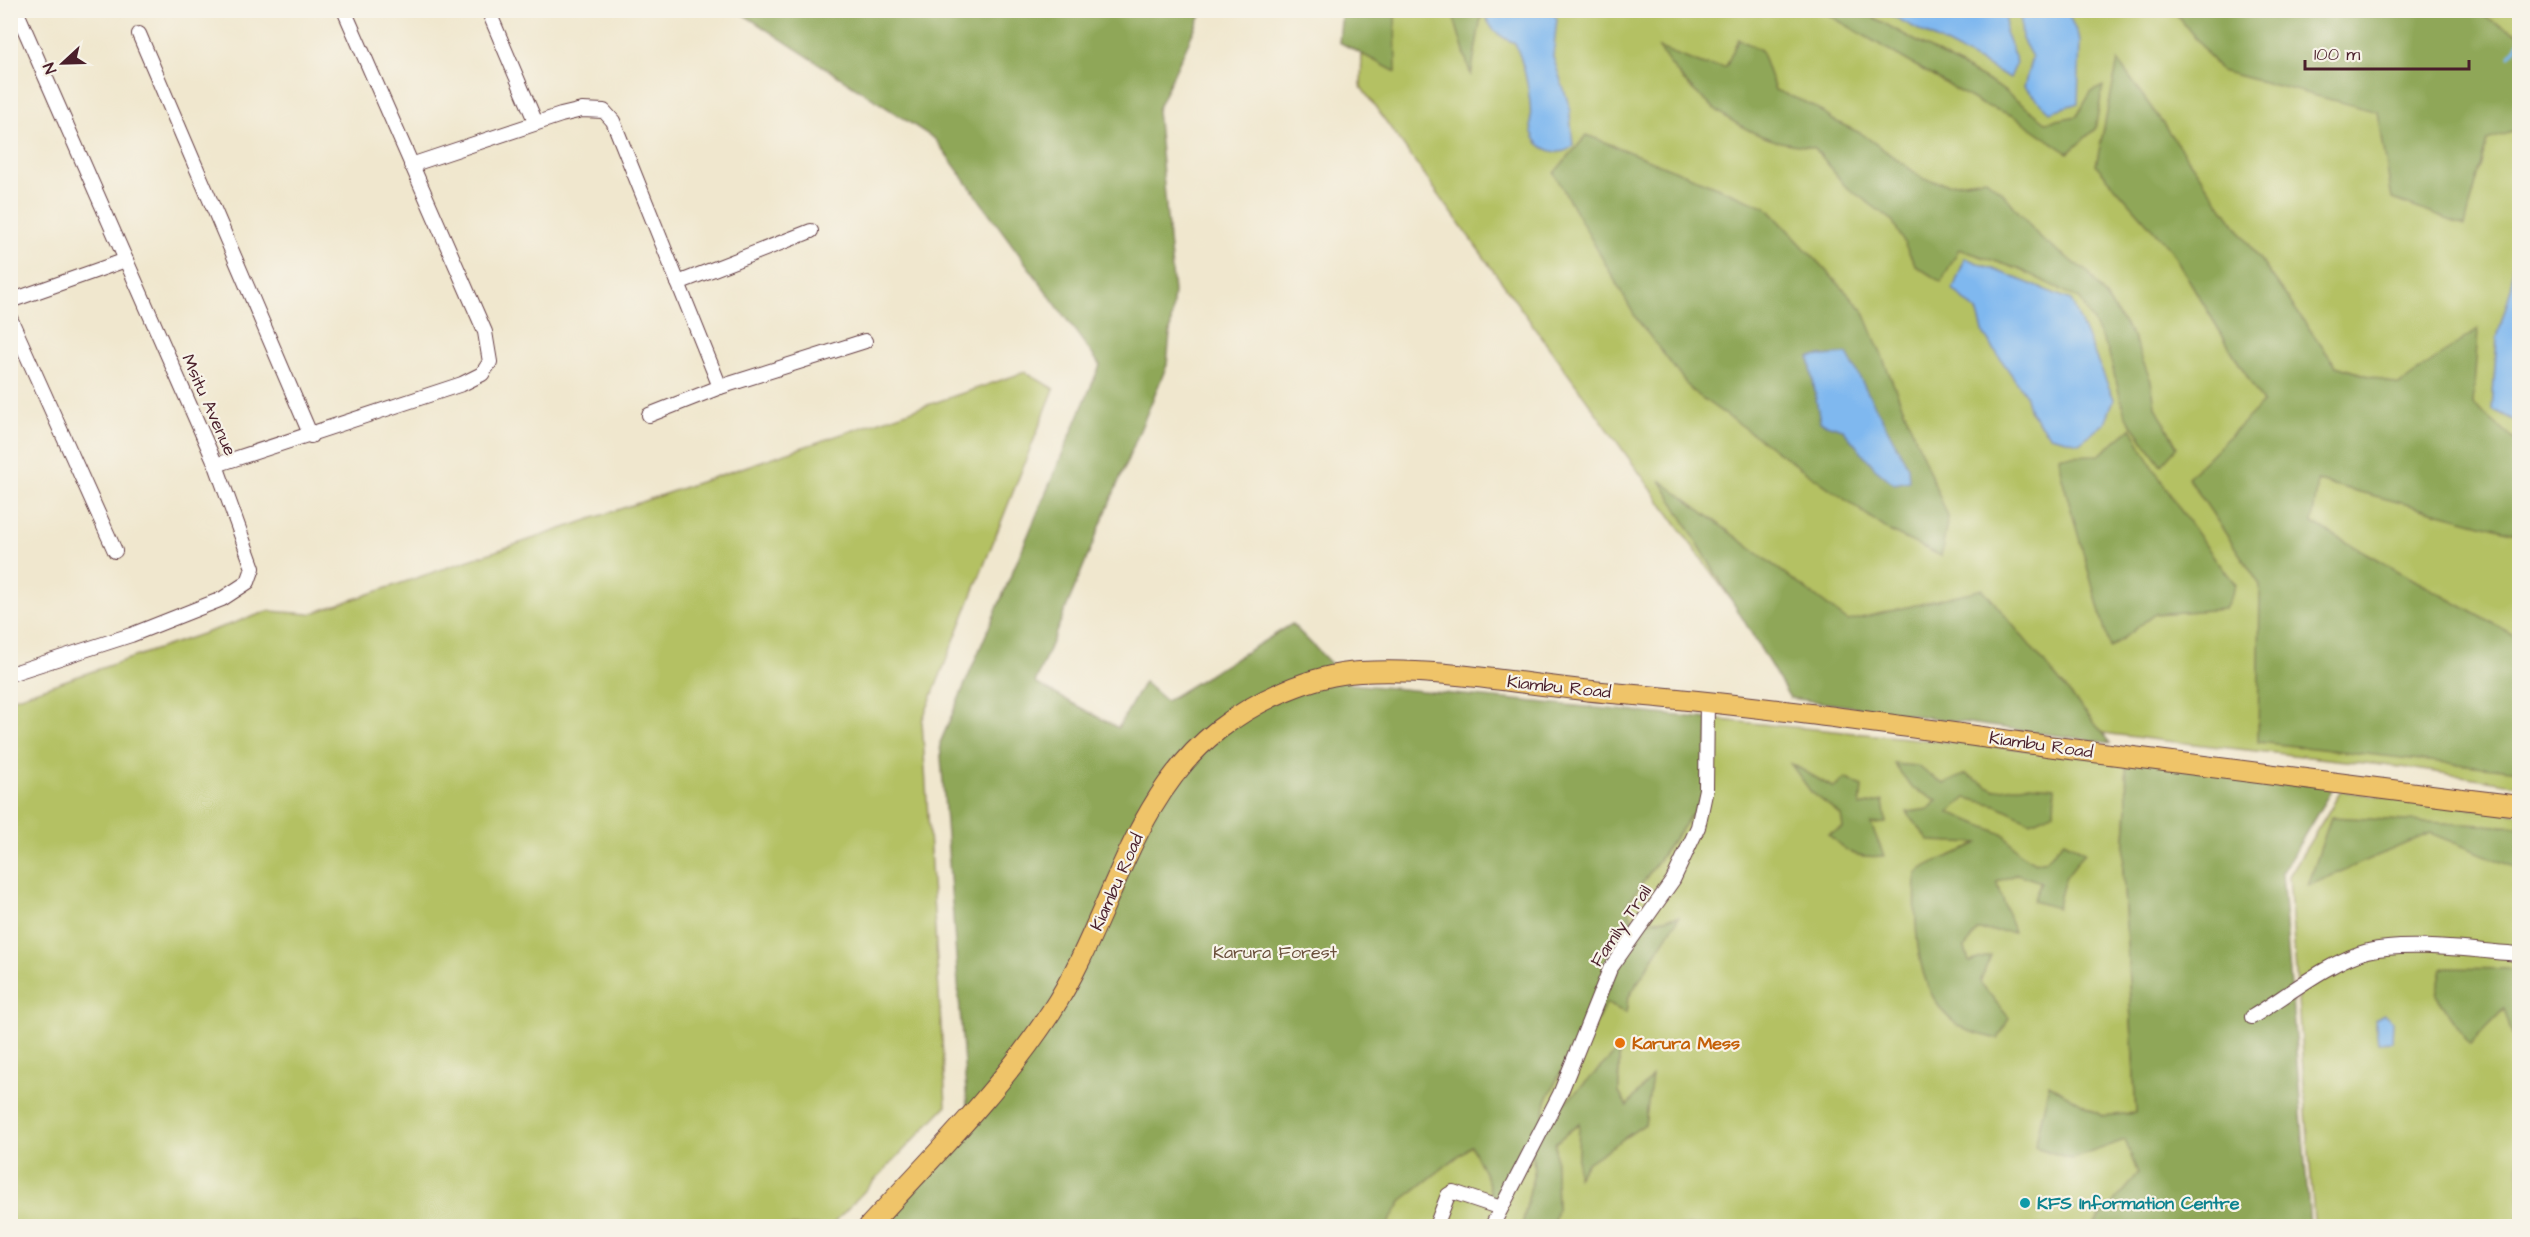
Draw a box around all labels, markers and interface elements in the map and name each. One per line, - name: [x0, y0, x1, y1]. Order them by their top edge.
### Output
- north arrow: [33, 33, 93, 93]
- scale bar: [2305, 33, 2468, 71]
- text: 100 m: [2314, 42, 2360, 67]
- text: N: [38, 59, 62, 77]
- street label: Msitu Avenue: [175, 350, 243, 460]
- street label: Kiambu Road: [1506, 669, 1612, 705]
- street label: Kiambu Road: [1987, 725, 2095, 765]
- street label: Kiambu Road: [1084, 829, 1150, 935]
- street label: Family Trail: [1584, 880, 1659, 973]
- park label: Karura Forest: [1213, 940, 1338, 965]
- place label: Karura Mess: [1632, 1031, 1740, 1056]
- marker: Karura Mess: [1613, 1036, 1627, 1050]
- place label: KFS Information Centre: [2037, 1191, 2240, 1216]
- marker: KFS Information Centre: [2018, 1196, 2032, 1210]

